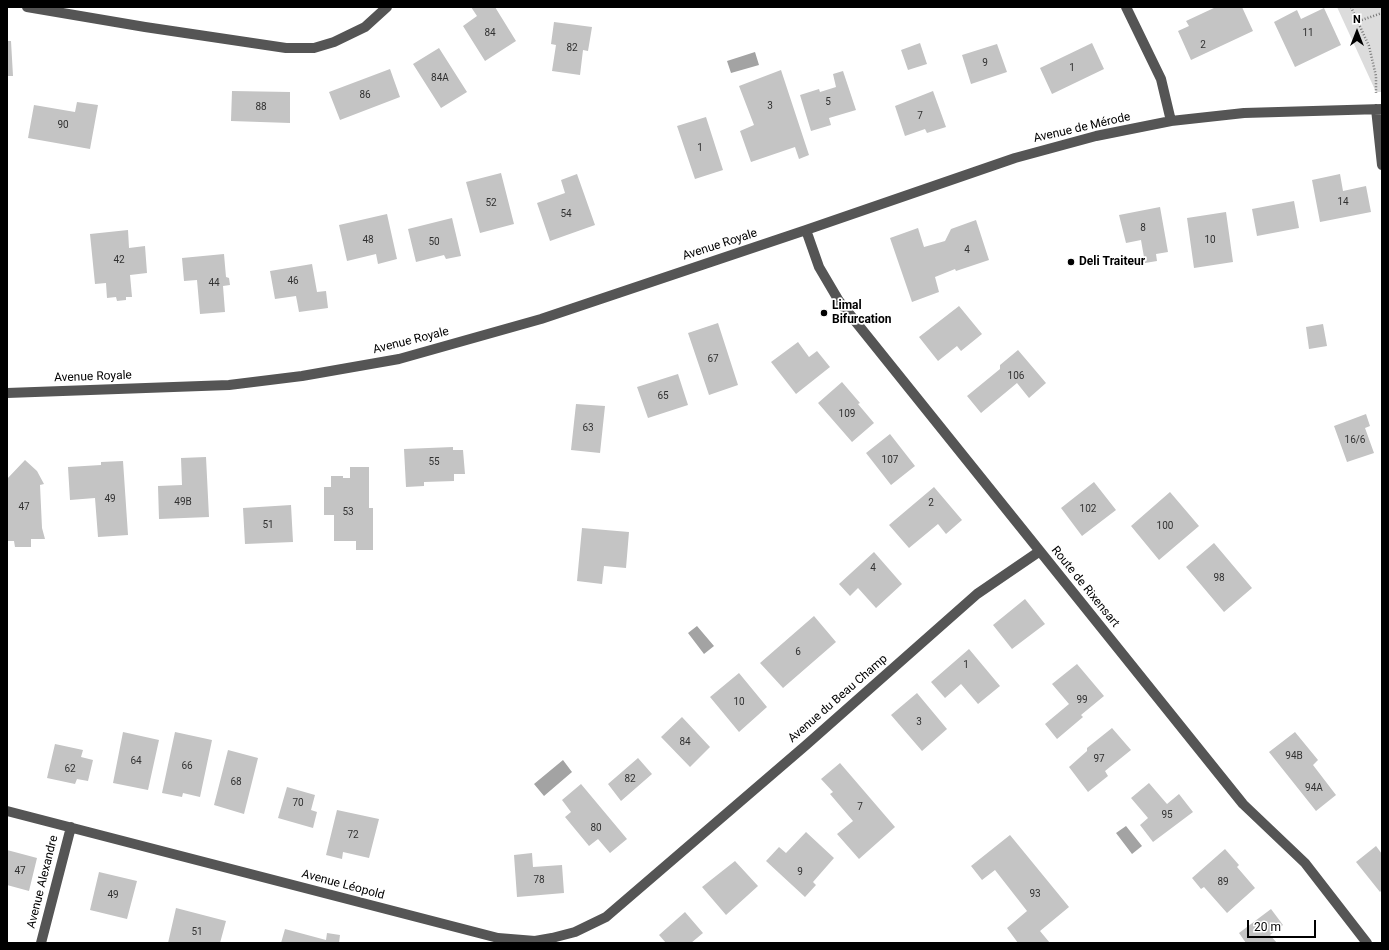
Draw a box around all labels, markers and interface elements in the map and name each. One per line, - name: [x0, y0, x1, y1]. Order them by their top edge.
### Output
- north arrow: [1337, 12, 1377, 52]
- text: N: [1353, 13, 1361, 26]
- house number: 84: [484, 27, 496, 39]
- house number: 11: [1302, 27, 1314, 39]
- house number: 2: [1200, 39, 1206, 51]
- house number: 82: [566, 42, 578, 54]
- house number: 9: [982, 57, 988, 69]
- house number: 1: [1069, 62, 1075, 74]
- house number: 84A: [431, 72, 449, 84]
- house number: 86: [359, 89, 371, 101]
- house number: 5: [825, 96, 831, 108]
- house number: 3: [767, 100, 773, 112]
- house number: 88: [255, 101, 267, 113]
- house number: 7: [917, 110, 923, 122]
- street label: Avenue de Mérode: [1032, 110, 1132, 146]
- house number: 90: [57, 119, 69, 131]
- house number: 1: [697, 142, 703, 154]
- house number: 14: [1337, 196, 1349, 208]
- house number: 52: [485, 197, 497, 209]
- house number: 54: [560, 208, 572, 220]
- house number: 8: [1140, 222, 1146, 234]
- street label: Avenue Royale: [681, 226, 759, 264]
- house number: 48: [362, 234, 374, 246]
- house number: 10: [1204, 234, 1216, 246]
- house number: 50: [428, 236, 440, 248]
- house number: 4: [964, 244, 970, 256]
- house number: 42: [113, 254, 125, 266]
- place label: Deli Traiteur: [1079, 255, 1145, 269]
- marker: Deli Traiteur: [1066, 257, 1076, 267]
- house number: 46: [287, 275, 299, 287]
- house number: 44: [208, 277, 220, 289]
- place label: Limal Bifurcation: [832, 299, 892, 327]
- marker: Limal Bifurcation: [819, 308, 829, 318]
- street label: Avenue Royale: [372, 325, 450, 357]
- house number: 67: [707, 353, 719, 365]
- street label: Avenue Royale: [54, 368, 132, 386]
- house number: 106: [1008, 370, 1024, 382]
- house number: 65: [657, 390, 669, 402]
- house number: 109: [839, 408, 855, 420]
- house number: 63: [582, 422, 594, 434]
- house number: 16/6: [1345, 434, 1365, 446]
- house number: 107: [882, 454, 898, 466]
- house number: 55: [428, 456, 440, 468]
- house number: 49: [104, 493, 116, 505]
- house number: 49B: [174, 496, 192, 508]
- house number: 2: [928, 497, 934, 509]
- house number: 47: [18, 501, 30, 513]
- house number: 102: [1080, 503, 1096, 515]
- house number: 53: [342, 506, 354, 518]
- house number: 51: [262, 519, 274, 531]
- house number: 100: [1157, 520, 1173, 532]
- street label: Route de Rixensart: [1048, 543, 1122, 631]
- house number: 4: [870, 562, 876, 574]
- house number: 98: [1213, 572, 1225, 584]
- house number: 6: [795, 646, 801, 658]
- street label: Avenue du Beau Champ: [785, 652, 891, 746]
- house number: 1: [963, 659, 969, 671]
- house number: 99: [1076, 694, 1088, 706]
- house number: 10: [733, 696, 745, 708]
- house number: 3: [916, 716, 922, 728]
- house number: 84: [679, 736, 691, 748]
- house number: 94B: [1285, 750, 1303, 762]
- house number: 97: [1093, 753, 1105, 765]
- house number: 64: [130, 755, 142, 767]
- house number: 66: [181, 760, 193, 772]
- house number: 62: [64, 763, 76, 775]
- house number: 82: [624, 773, 636, 785]
- house number: 68: [230, 776, 242, 788]
- house number: 94A: [1305, 782, 1323, 794]
- house number: 70: [292, 797, 304, 809]
- house number: 7: [857, 801, 863, 813]
- house number: 95: [1161, 809, 1173, 821]
- house number: 80: [590, 822, 602, 834]
- house number: 72: [347, 829, 359, 841]
- street label: Avenue Alexandre: [24, 834, 62, 930]
- house number: 47: [14, 865, 26, 877]
- house number: 9: [797, 866, 803, 878]
- street label: Avenue Léopold: [300, 867, 386, 903]
- house number: 78: [533, 874, 545, 886]
- house number: 89: [1217, 876, 1229, 888]
- house number: 93: [1029, 888, 1041, 900]
- house number: 49: [107, 889, 119, 901]
- scale bar: [1249, 912, 1318, 938]
- text: 20 m: [1254, 920, 1281, 934]
- house number: 51: [191, 926, 203, 938]

